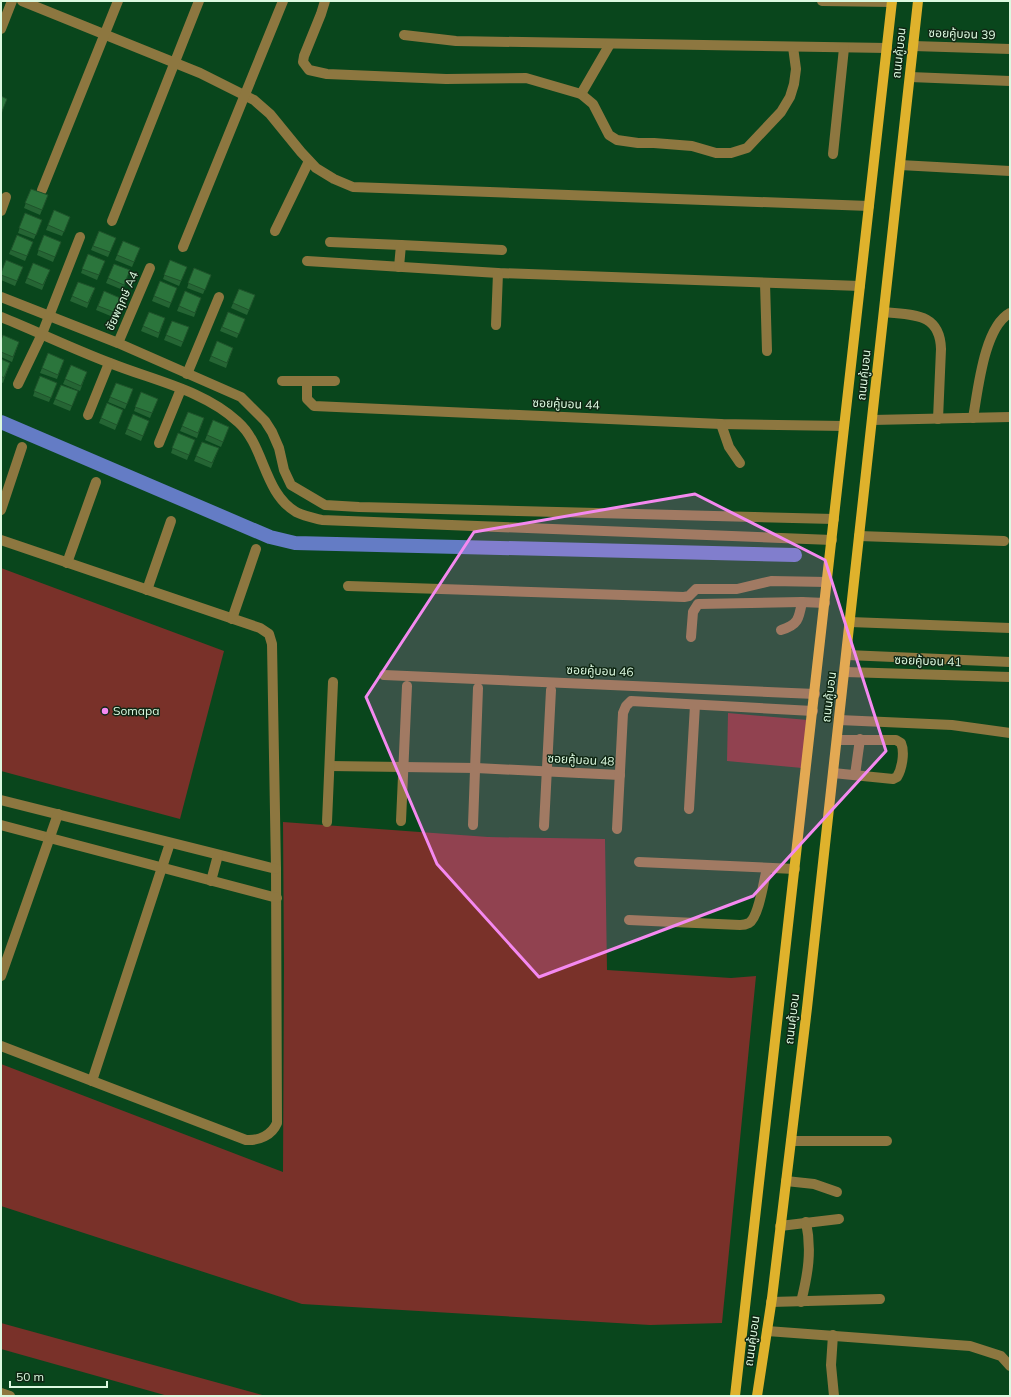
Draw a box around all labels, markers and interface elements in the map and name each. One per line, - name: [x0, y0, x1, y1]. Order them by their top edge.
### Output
- street label: ซอยคู้บอน 39: [928, 25, 996, 42]
- street label: ถนนคู้บอน: [888, 27, 909, 79]
- street label: ชัยพฤกษ์ A4: [102, 269, 141, 333]
- street label: ถนนคู้บอน: [853, 349, 874, 401]
- street label: ซอยคู้บอน 44: [532, 395, 600, 412]
- street label: ซอยคู้บอน 41: [894, 652, 962, 669]
- street label: ซอยคู้บอน 46: [566, 662, 634, 679]
- street label: ถนนคู้บอน: [818, 671, 839, 723]
- place label: Somapa: [113, 703, 159, 718]
- marker: Somapa: [100, 706, 110, 716]
- street label: ซอยคู้บอน 48: [547, 750, 615, 769]
- street label: ถนนคู้บอน: [781, 993, 802, 1045]
- street label: ถนนคู้บอน: [741, 1315, 762, 1367]
- scale bar: [10, 1363, 107, 1389]
- text: 50 m: [16, 1369, 44, 1384]

